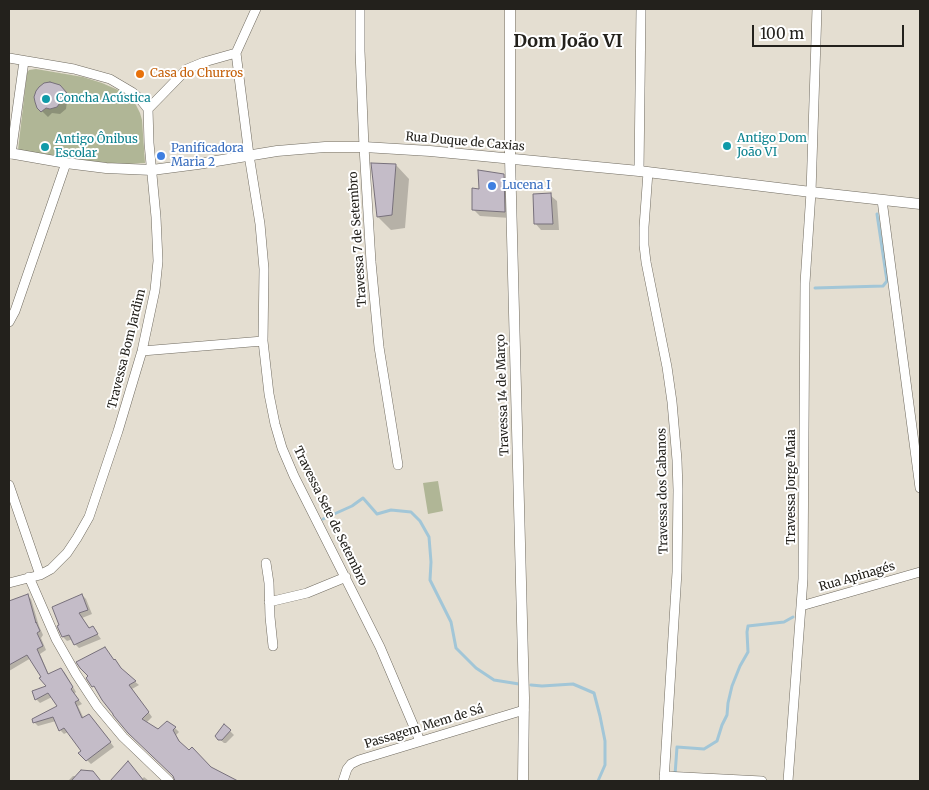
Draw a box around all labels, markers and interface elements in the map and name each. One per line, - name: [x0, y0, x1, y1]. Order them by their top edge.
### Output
- scale bar: [754, 15, 906, 47]
- text: 100 m: [760, 24, 804, 43]
- district label: Dom João VI: [513, 31, 623, 53]
- place label: Casa do Churros: [150, 67, 243, 81]
- marker: Casa do Churros: [134, 68, 146, 80]
- place label: Concha Acústica: [56, 92, 151, 106]
- marker: Concha Acústica: [40, 93, 52, 105]
- street label: Rua Duque de Caxias: [405, 130, 525, 154]
- place label: Antigo Dom João VI: [737, 132, 807, 160]
- place label: Antigo Ônibus Escolar: [55, 133, 138, 161]
- marker: Antigo Dom João VI: [721, 140, 733, 152]
- marker: Antigo Ônibus Escolar: [39, 141, 51, 153]
- place label: Panificadora Maria 2: [171, 142, 244, 170]
- marker: Panificadora Maria 2: [155, 150, 167, 162]
- street label: Travessa 7 de Setembro: [346, 171, 370, 307]
- place label: Lucena I: [502, 179, 551, 193]
- marker: Lucena I: [486, 180, 498, 192]
- street label: Travessa Bom Jardim: [105, 288, 149, 410]
- street label: Travessa 14 de Março: [494, 334, 512, 456]
- street label: Travessa dos Cabanos: [655, 428, 671, 554]
- street label: Travessa Jorge Maia: [785, 429, 799, 545]
- street label: Travessa Sete de Setembro: [290, 444, 370, 588]
- street label: Rua Apinagés: [817, 559, 897, 595]
- street label: Passagem Mem de Sá: [363, 702, 485, 752]

